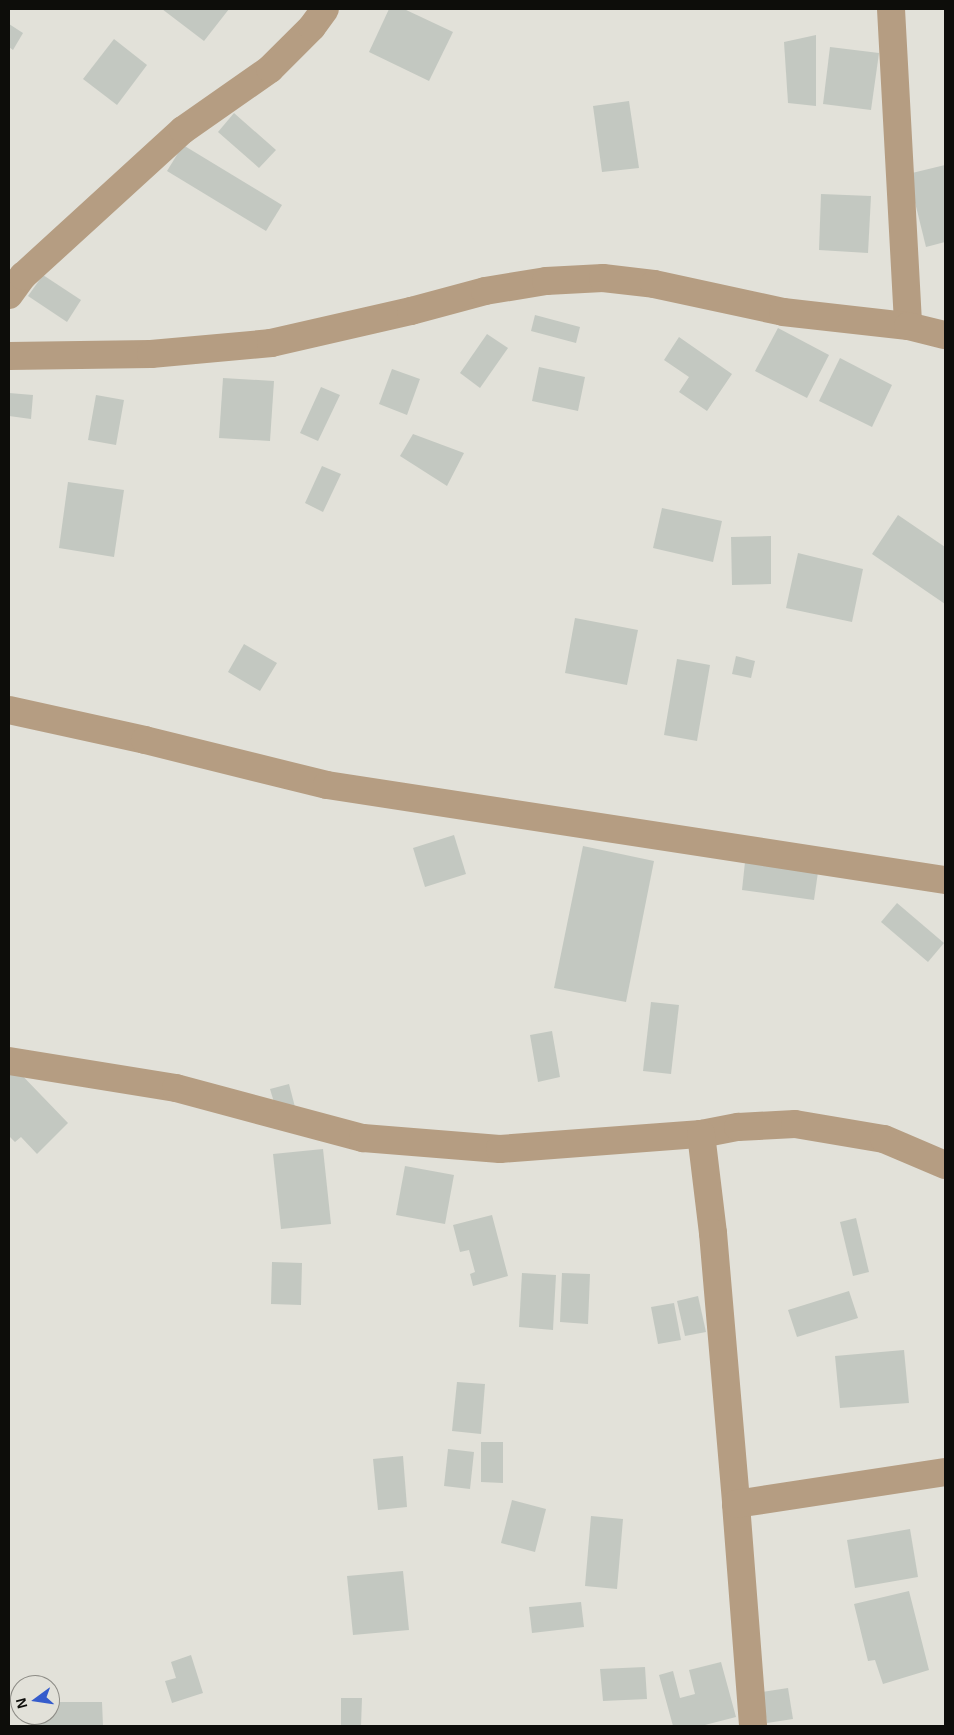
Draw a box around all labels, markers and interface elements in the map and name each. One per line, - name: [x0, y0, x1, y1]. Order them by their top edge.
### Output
- north arrow: [10, 1675, 60, 1725]
- text: N: [12, 1697, 30, 1710]

